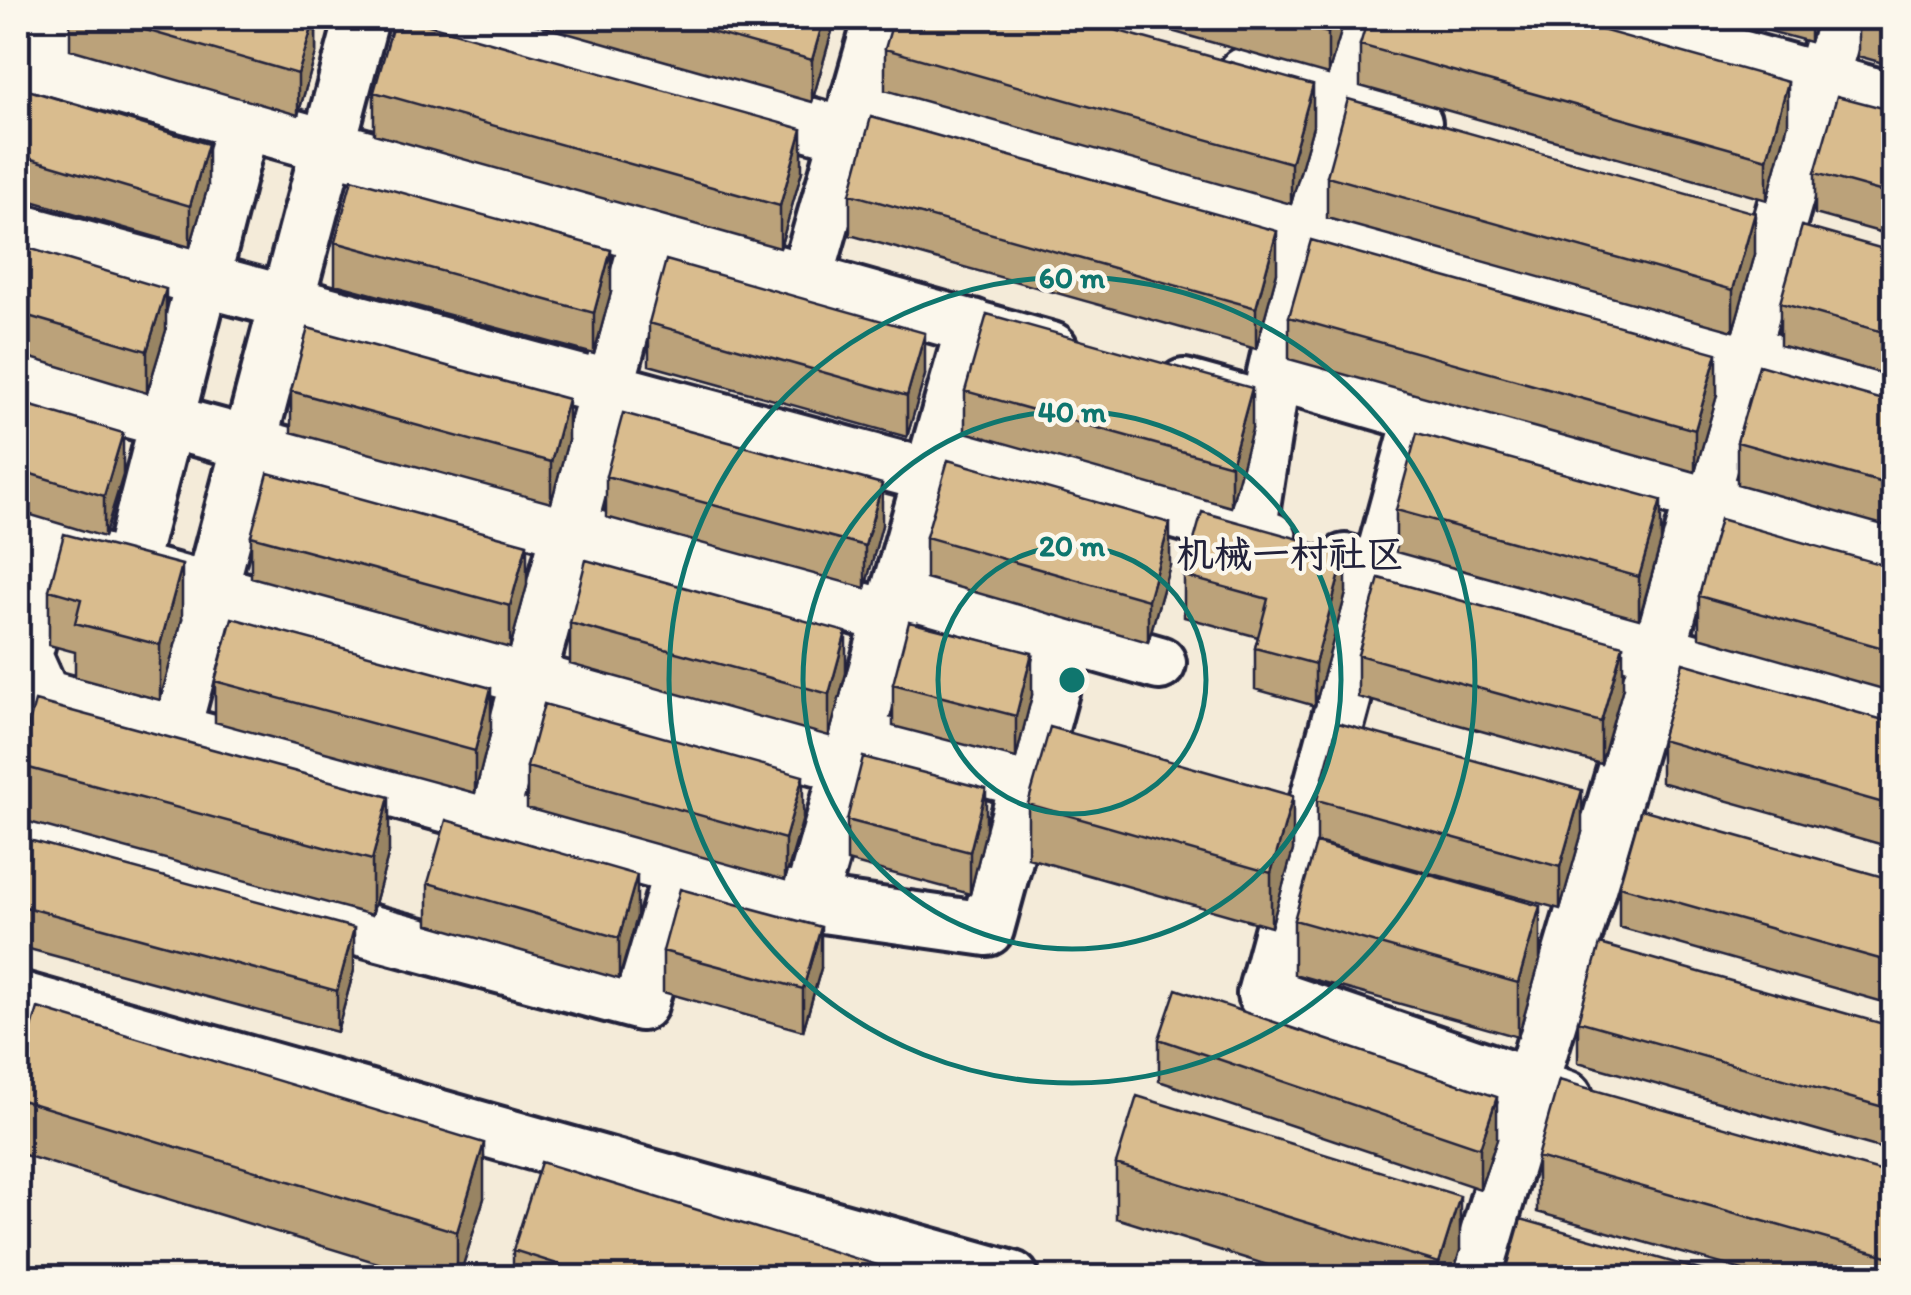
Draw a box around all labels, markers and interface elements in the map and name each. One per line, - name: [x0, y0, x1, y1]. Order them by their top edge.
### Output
- text: 60 m: [1039, 259, 1106, 296]
- text: 40 m: [1038, 393, 1107, 430]
- text: 20 m: [1039, 527, 1106, 564]
- district label: 机械一村社区: [1176, 531, 1404, 577]
- centre of rings: [1054, 662, 1090, 698]

